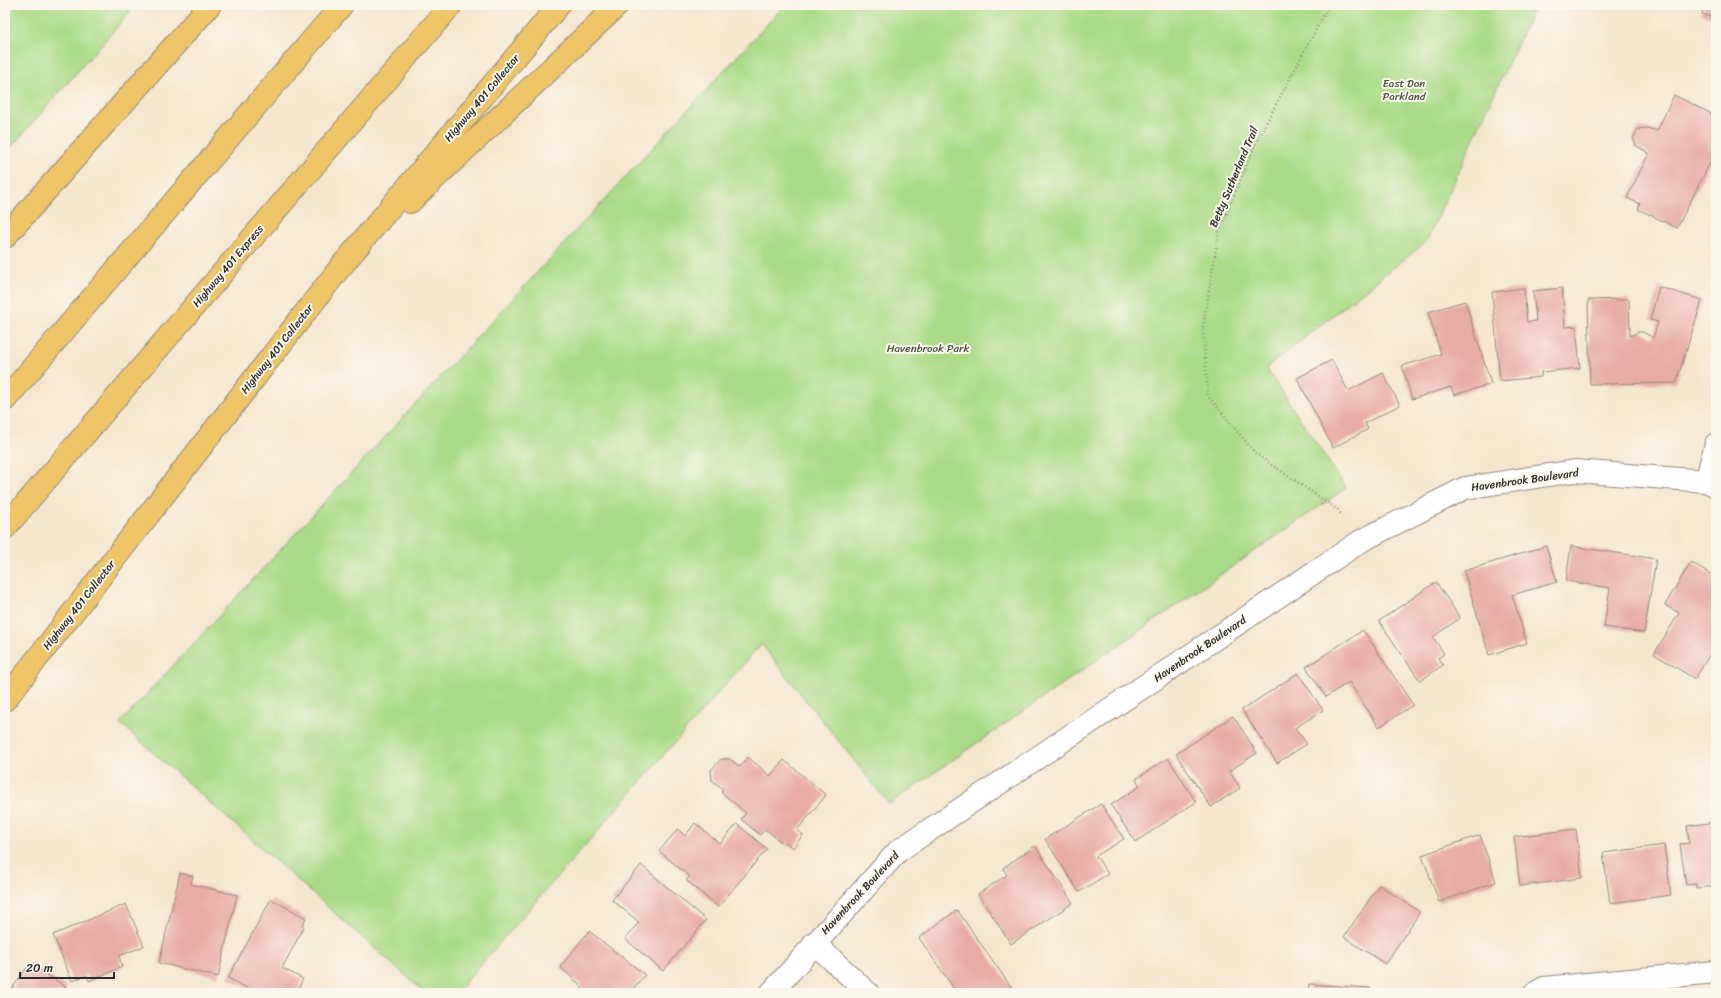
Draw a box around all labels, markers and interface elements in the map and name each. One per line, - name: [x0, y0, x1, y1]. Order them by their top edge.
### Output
- street label: Highway 401 Collector: [439, 49, 526, 146]
- park label: East Don Parkland: [1383, 74, 1427, 106]
- street label: Betty Sutherland Trail: [1204, 123, 1264, 230]
- street label: Highway 401 Express: [188, 220, 269, 312]
- street label: Highway 401 Collector: [236, 299, 319, 398]
- park label: Havenbrook Park: [887, 339, 969, 358]
- street label: Havenbrook Boulevard: [1470, 463, 1581, 497]
- street label: Highway 401 Collector: [38, 555, 121, 654]
- street label: Havenbrook Boulevard: [1150, 610, 1251, 687]
- street label: Havenbrook Boulevard: [816, 846, 905, 939]
- scale bar: [20, 954, 114, 980]
- text: 20 m: [26, 957, 53, 979]

